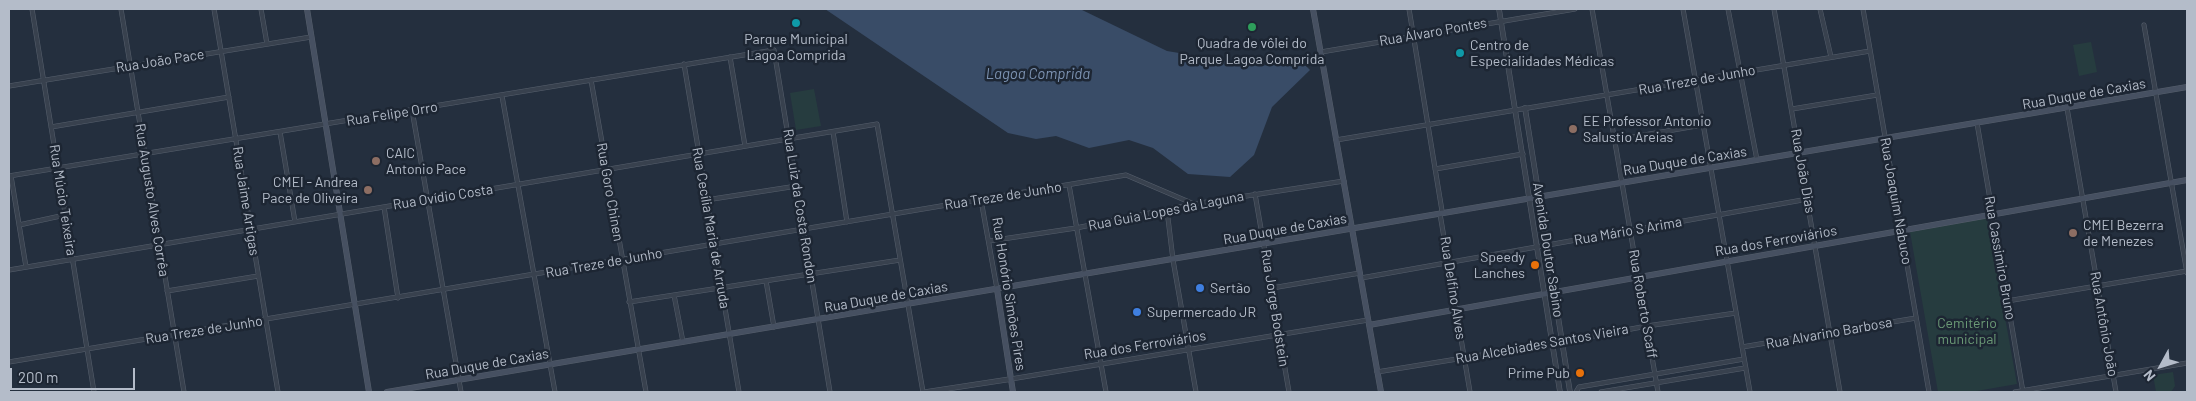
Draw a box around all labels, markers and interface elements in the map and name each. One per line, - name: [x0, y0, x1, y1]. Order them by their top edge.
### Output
- street label: Rua Álvaro Pontes: [1378, 14, 1488, 50]
- marker: Parque Municipal Lagoa Comprida: [790, 17, 802, 29]
- marker: Quadra de vôlei do Parque Lagoa Comprida: [1246, 21, 1258, 33]
- place label: Parque Municipal Lagoa Comprida: [744, 31, 848, 64]
- place label: Quadra de vôlei do Parque Lagoa Comprida: [1180, 35, 1324, 68]
- place label: Centro de Especialidades Médicas: [1470, 37, 1614, 70]
- street label: Rua João Pace: [115, 46, 205, 76]
- marker: Centro de Especialidades Médicas: [1454, 47, 1466, 59]
- street label: Rua Treze de Junho: [1637, 61, 1757, 99]
- water label: Lagoa Comprida: [986, 65, 1090, 83]
- street label: Rua Duque de Caxias: [2021, 75, 2147, 113]
- street label: Rua Felipe Orro: [345, 99, 439, 129]
- place label: EE Professor Antonio Salustio Areias: [1583, 113, 1711, 146]
- street label: Rua Augusto Alves Corrêa: [132, 122, 172, 278]
- marker: EE Professor Antonio Salustio Areias: [1567, 123, 1579, 135]
- street label: Rua Luiz da Costa Rondon: [780, 128, 820, 284]
- street label: Rua João Dias: [1787, 128, 1819, 214]
- street label: Rua Joaquim Nabuco: [1877, 136, 1915, 266]
- street label: Rua Goro Chinen: [593, 141, 627, 243]
- street label: Rua Múcio Teixeira: [46, 143, 80, 257]
- street label: Rua Duque de Caxias: [1622, 143, 1748, 179]
- street label: Rua Jaime Artigas: [229, 145, 263, 257]
- place label: CAIC Antonio Pace: [386, 145, 466, 178]
- street label: Rua Cecília Maria de Arruda: [689, 146, 733, 310]
- marker: CAIC Antonio Pace: [370, 155, 382, 167]
- place label: CMEI - Andrea Pace de Oliveira: [262, 174, 358, 206]
- street label: Rua Treze de Junho: [943, 178, 1063, 214]
- street label: Rua Ovídio Costa: [392, 181, 494, 213]
- street label: Avenida Doutor Sabino: [1529, 181, 1567, 319]
- marker: CMEI - Andrea Pace de Oliveira: [362, 184, 374, 196]
- street label: Rua Guia Lopes da Laguna: [1087, 188, 1245, 234]
- street label: Rua Cassimiro Bruno: [1981, 195, 2019, 321]
- street label: Rua Duque de Caxias: [1222, 210, 1348, 248]
- street label: Rua Mário S Arima: [1573, 213, 1683, 249]
- street label: Rua Honório Simões Pires: [989, 216, 1029, 372]
- place label: CMEI Bezerra de Menezes: [2083, 217, 2164, 250]
- street label: Rua dos Ferroviários: [1714, 222, 1838, 260]
- marker: CMEI Bezerra de Menezes: [2067, 227, 2079, 239]
- street label: Rua Delfino Alves: [1437, 235, 1469, 341]
- street label: Rua Treze de Junho: [544, 244, 664, 282]
- street label: Rua Jorge Bodstein: [1257, 248, 1293, 368]
- street label: Rua Roberto Scaff: [1625, 248, 1661, 360]
- place label: Speedy Lanches: [1474, 249, 1525, 282]
- marker: Speedy Lanches: [1529, 259, 1541, 271]
- street label: Rua Antônio João: [2086, 270, 2122, 378]
- street label: Rua Duque de Caxias: [823, 278, 949, 316]
- place label: Sertão: [1210, 280, 1251, 296]
- marker: Sertão: [1194, 282, 1206, 294]
- place label: Supermercado JR: [1147, 304, 1256, 320]
- marker: Supermercado JR: [1131, 306, 1143, 318]
- street label: Rua Treze de Junho: [144, 312, 264, 348]
- street label: Rua Alvarino Barbosa: [1765, 314, 1893, 352]
- park label: Cemitério municipal: [1937, 315, 1997, 348]
- street label: Rua Alcebiades Santos Vieira: [1454, 321, 1630, 367]
- street label: Rua dos Ferroviários: [1083, 327, 1207, 363]
- north arrow: [2136, 341, 2186, 391]
- street label: Rua Duque de Caxias: [424, 345, 550, 383]
- scale bar: [12, 358, 138, 390]
- place label: Prime Pub: [1508, 365, 1570, 381]
- marker: Prime Pub: [1574, 367, 1586, 379]
- text: N: [2139, 367, 2158, 385]
- text: 200 m: [18, 368, 58, 386]

